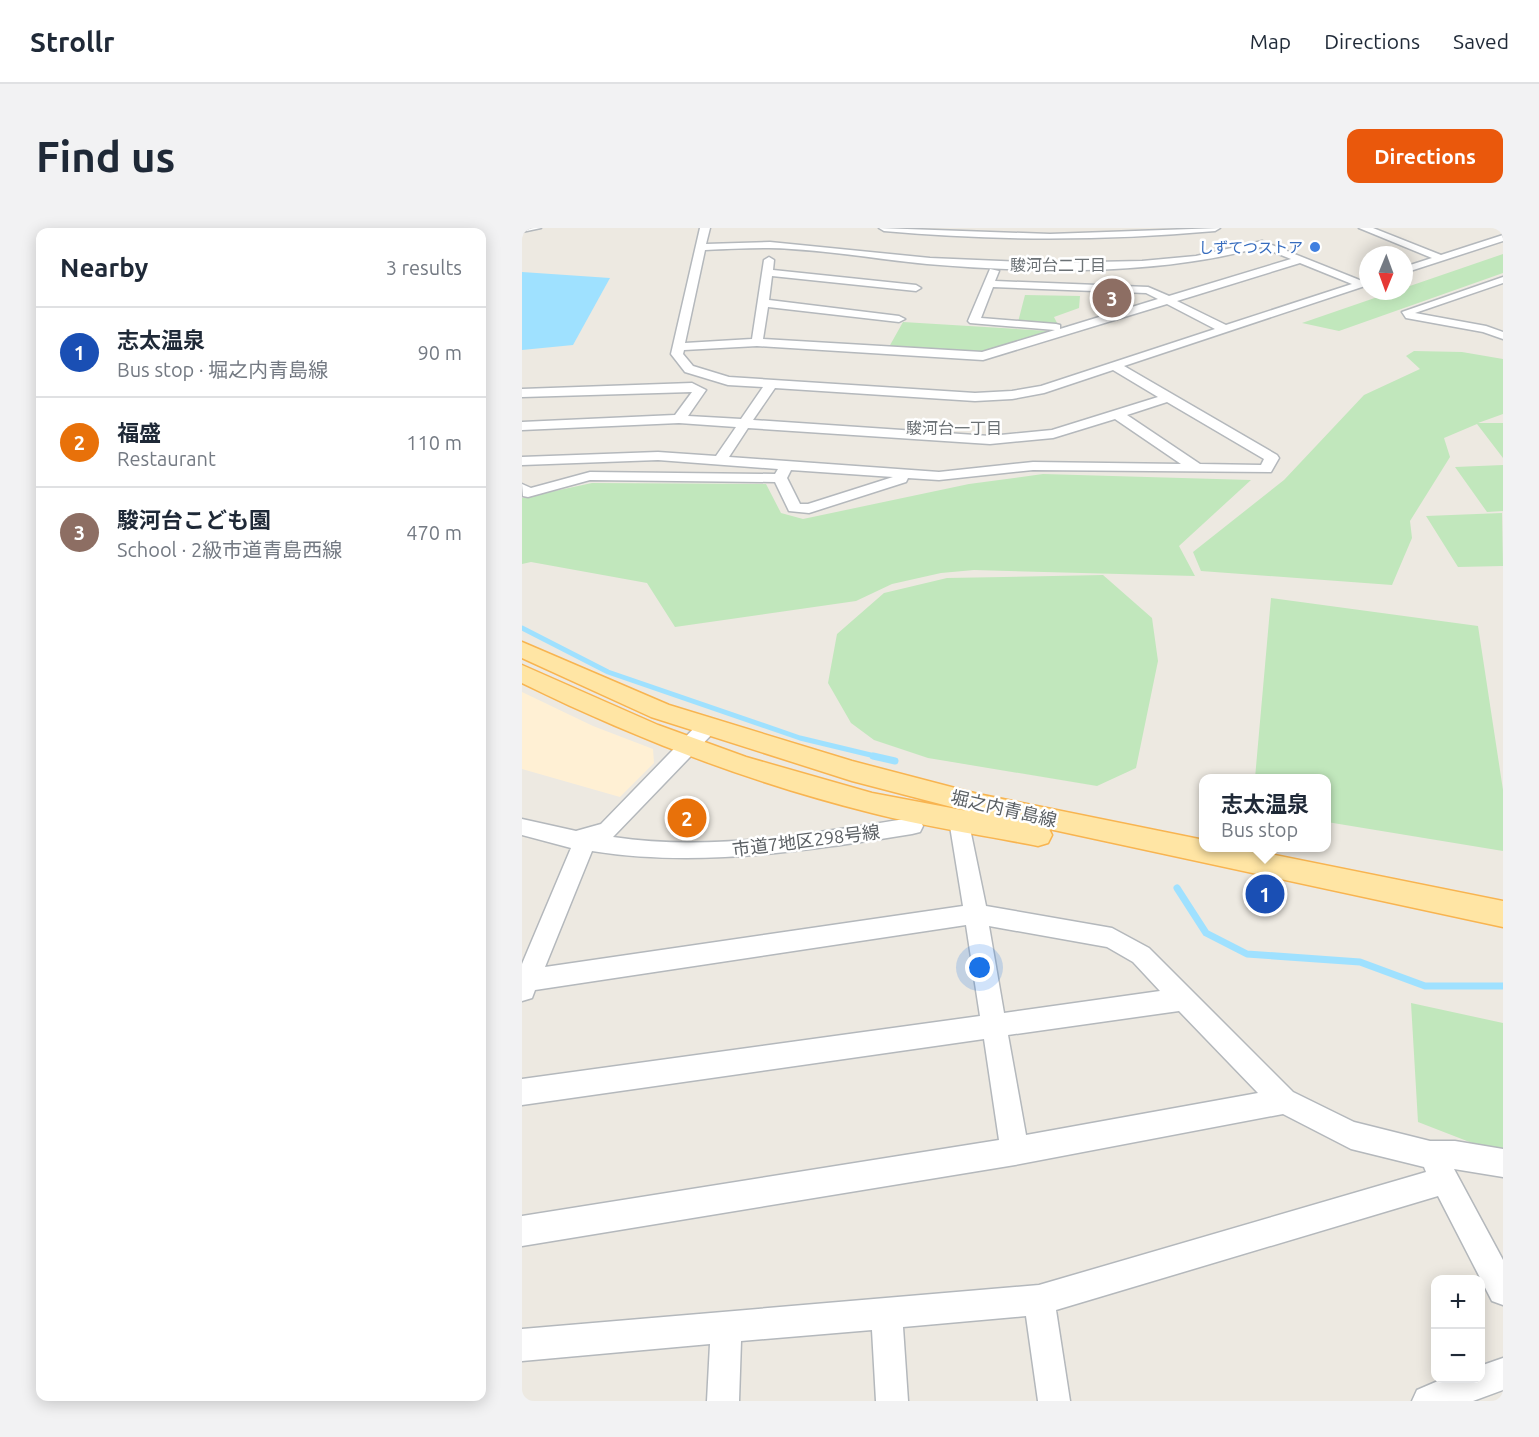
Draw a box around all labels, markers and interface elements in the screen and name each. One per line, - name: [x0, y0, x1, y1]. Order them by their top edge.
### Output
- text: Strollr: [30, 26, 115, 57]
- text: Map: [1250, 29, 1291, 53]
- text: Directions: [1324, 29, 1420, 53]
- text: Saved: [1453, 29, 1509, 53]
- button: Directions: [1347, 129, 1503, 183]
- text: Find us: [36, 133, 175, 180]
- place label: しずてつストア: [1199, 239, 1303, 256]
- marker: しずてつストア: [1308, 240, 1322, 254]
- north arrow: [1359, 246, 1413, 300]
- text: Nearby: [60, 253, 148, 282]
- text: 3 results: [386, 256, 462, 279]
- district label: 駿河台二丁目: [1010, 256, 1106, 274]
- pin: 3: [1092, 276, 1132, 320]
- text: 志太温泉: [117, 327, 205, 352]
- text: 1: [74, 341, 85, 364]
- text: 90 m: [418, 341, 462, 364]
- text: Bus stop · 堀之内青島線: [117, 358, 328, 381]
- district label: 駿河台一丁目: [906, 419, 1002, 437]
- text: 福盛: [117, 420, 161, 445]
- text: 2: [74, 431, 85, 454]
- text: 110 m: [406, 431, 462, 454]
- text: Restaurant: [117, 447, 216, 470]
- text: 駿河台こども園: [117, 507, 271, 532]
- text: 3: [74, 521, 85, 544]
- text: 470 m: [406, 521, 462, 544]
- text: School · 2級市道青島西線: [117, 538, 342, 561]
- popup: [1199, 774, 1331, 852]
- street label: 堀之内青島線: [949, 786, 1059, 830]
- text: 志太温泉: [1221, 791, 1309, 816]
- pin: 2: [668, 796, 706, 840]
- text: Bus stop: [1221, 818, 1298, 841]
- street label: 市道7地区298号線: [731, 821, 881, 859]
- pin: 1: [1246, 872, 1284, 916]
- your location: [965, 953, 994, 982]
- map controls: [1431, 1275, 1485, 1383]
- button: +: [1431, 1275, 1485, 1329]
- button: −: [1431, 1329, 1485, 1383]

